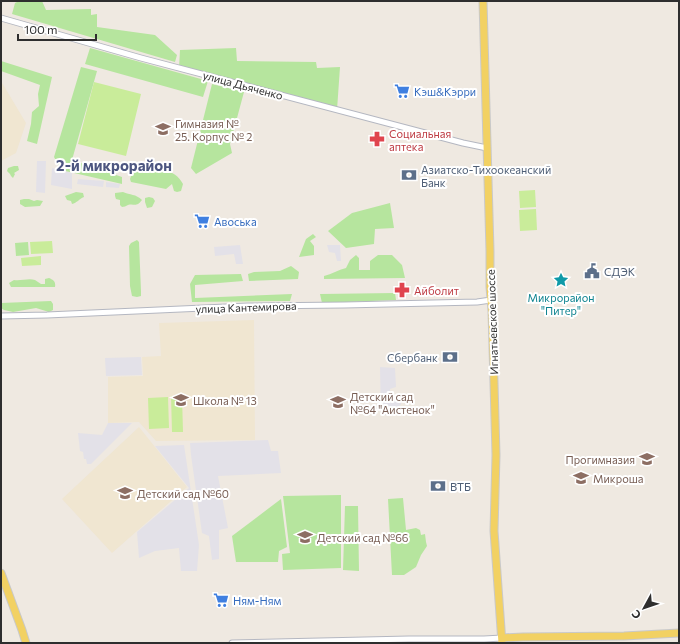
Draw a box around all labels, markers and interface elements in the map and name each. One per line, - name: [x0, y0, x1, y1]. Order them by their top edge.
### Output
- scale bar: [18, 16, 96, 42]
- text: 100 m: [24, 22, 58, 36]
- street label: улица Дьяченко: [202, 68, 285, 102]
- supermarket icon: Кэш&Кэрри: [393, 82, 411, 100]
- place label: Кэш&Кэрри: [414, 85, 476, 98]
- place label: Гимназия № 25. Корпус № 2: [175, 117, 252, 143]
- school or university icon: Гимназия № 25. Корпус № 2: [154, 120, 172, 138]
- place label: Социальная аптека: [389, 127, 451, 153]
- pharmacy icon: Социальная аптека: [368, 130, 386, 148]
- district label: 2-й микрорайон: [56, 156, 172, 174]
- place label: Азиатско-Тихоокеанский Банк: [421, 163, 551, 189]
- bank icon: Азиатско-Тихоокеанский Банк: [400, 166, 418, 184]
- supermarket icon: Авоська: [193, 212, 211, 230]
- place label: Авоська: [214, 215, 257, 228]
- public building icon: СДЭК: [583, 262, 601, 280]
- place label: СДЭК: [604, 265, 636, 278]
- street label: Игнатьевское шоссе: [484, 269, 500, 375]
- place icon: Микрорайон "Питер": [552, 271, 570, 289]
- pharmacy icon: Айболит: [393, 281, 411, 299]
- place label: Айболит: [414, 284, 459, 297]
- place label: Микрорайон "Питер": [527, 291, 595, 317]
- street label: улица Кантемирова: [195, 299, 297, 315]
- bank icon: Сбербанк: [441, 348, 459, 366]
- place label: Сбербанк: [387, 351, 438, 364]
- place label: Детский сад №64 "Аистенок": [350, 390, 435, 416]
- school or university icon: Школа № 13: [172, 391, 190, 409]
- school or university icon: Детский сад №64 "Аистенок": [329, 393, 347, 411]
- place label: Школа № 13: [193, 394, 257, 407]
- school or university icon: Прогимназия: [638, 450, 656, 468]
- place label: Прогимназия: [565, 453, 635, 466]
- school or university icon: Микроша: [572, 469, 590, 487]
- place label: Микроша: [593, 472, 644, 485]
- bank icon: ВТБ: [429, 477, 447, 495]
- place label: ВТБ: [450, 480, 471, 493]
- school or university icon: Детский сад №60: [116, 484, 134, 502]
- place label: Детский сад №60: [137, 487, 229, 500]
- school or university icon: Детский сад №66: [296, 528, 314, 546]
- place label: Детский сад №66: [317, 531, 409, 544]
- north arrow: [624, 588, 664, 628]
- supermarket icon: Ням-Ням: [212, 591, 230, 609]
- place label: Ням-Ням: [233, 594, 282, 607]
- text: С: [628, 607, 643, 622]

